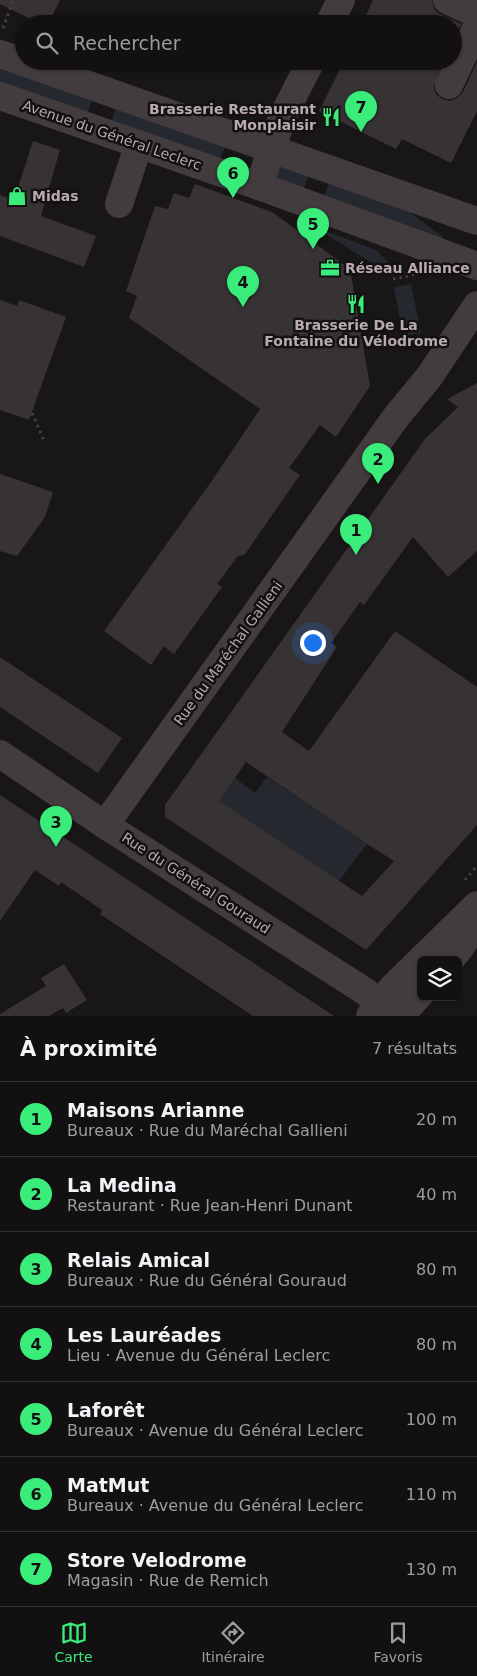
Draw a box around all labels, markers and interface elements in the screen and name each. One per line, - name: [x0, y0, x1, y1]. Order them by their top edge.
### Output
- search box: [15, 15, 462, 70]
- icon: search: [33, 29, 61, 57]
- text: Rechercher: [73, 32, 181, 54]
- pin: 7: [345, 91, 377, 132]
- street label: Avenue du Général Leclerc: [21, 97, 203, 173]
- place label: Brasserie Restaurant Monplaisir: [149, 101, 316, 133]
- restaurant icon: Brasserie Restaurant Monplaisir: [320, 106, 342, 128]
- pin: 6: [217, 157, 249, 198]
- shop icon: Midas: [6, 185, 28, 207]
- place label: Midas: [32, 188, 79, 204]
- pin: 5: [297, 208, 329, 249]
- office icon: Réseau Alliance: [319, 257, 341, 279]
- place label: Réseau Alliance: [345, 260, 470, 276]
- pin: 4: [227, 266, 259, 307]
- restaurant icon: Brasserie De La Fontaine du Vélodrome: [345, 293, 367, 315]
- place label: Brasserie De La Fontaine du Vélodrome: [264, 317, 448, 349]
- pin: 2: [362, 443, 394, 484]
- pin: 1: [340, 514, 372, 555]
- street label: Rue du Maréchal Gallieni: [170, 578, 286, 728]
- your location: [300, 630, 326, 656]
- pin: 3: [40, 806, 72, 847]
- street label: Rue du Général Gouraud: [119, 829, 273, 937]
- map controls: [417, 956, 462, 1001]
- button: layers: [417, 956, 462, 1001]
- text: À proximité: [20, 1037, 157, 1061]
- text: 7 résultats: [372, 1039, 457, 1058]
- text: Maisons Arianne: [67, 1099, 244, 1121]
- text: 1: [30, 1110, 42, 1129]
- text: 20 m: [416, 1110, 457, 1129]
- text: Bureaux · Rue du Maréchal Gallieni: [67, 1121, 348, 1140]
- text: La Medina: [67, 1174, 177, 1196]
- text: 2: [30, 1185, 42, 1204]
- text: 40 m: [416, 1185, 457, 1204]
- text: Restaurant · Rue Jean-Henri Dunant: [67, 1196, 353, 1215]
- text: Relais Amical: [67, 1249, 210, 1271]
- text: 3: [30, 1260, 42, 1279]
- text: 80 m: [416, 1260, 457, 1279]
- text: Bureaux · Rue du Général Gouraud: [67, 1271, 347, 1290]
- text: Les Lauréades: [67, 1324, 221, 1346]
- text: 4: [30, 1335, 42, 1354]
- text: 80 m: [416, 1335, 457, 1354]
- text: Lieu · Avenue du Général Leclerc: [67, 1346, 330, 1365]
- text: Laforêt: [67, 1399, 145, 1421]
- text: 5: [30, 1410, 42, 1429]
- text: 100 m: [406, 1410, 457, 1429]
- text: Bureaux · Avenue du Général Leclerc: [67, 1421, 364, 1440]
- text: MatMut: [67, 1474, 149, 1496]
- text: 6: [30, 1485, 42, 1504]
- text: 110 m: [406, 1485, 457, 1504]
- text: Bureaux · Avenue du Général Leclerc: [67, 1496, 364, 1515]
- text: Store Velodrome: [67, 1549, 247, 1571]
- text: 7: [30, 1560, 42, 1579]
- text: 130 m: [406, 1560, 457, 1579]
- text: Magasin · Rue de Remich: [67, 1571, 269, 1590]
- tab: Carte: [54, 1619, 93, 1665]
- tab: Itinéraire: [201, 1619, 265, 1665]
- tab: Favoris: [373, 1619, 423, 1665]

